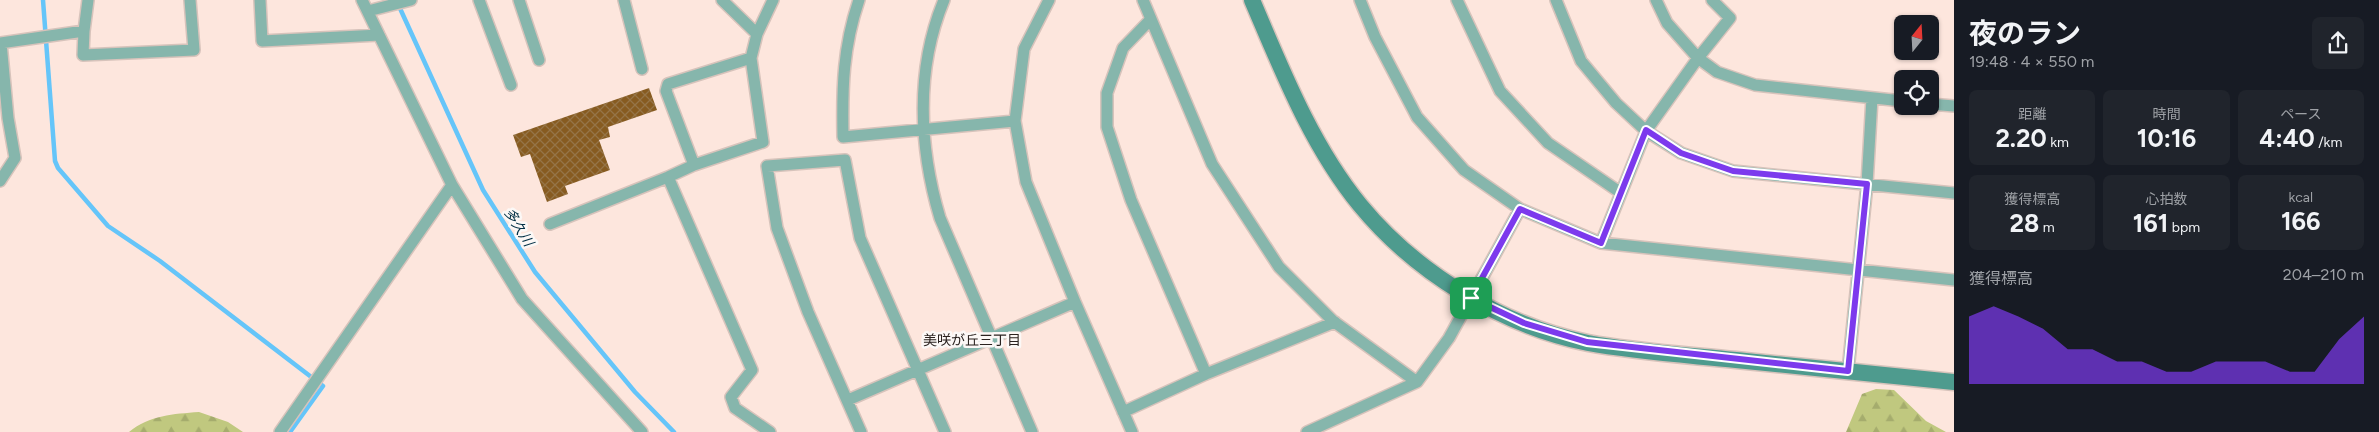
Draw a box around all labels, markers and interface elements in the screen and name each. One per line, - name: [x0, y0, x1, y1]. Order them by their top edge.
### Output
- north arrow: [1894, 15, 1939, 60]
- map controls: [1894, 15, 1939, 115]
- text: 夜のラン: [1969, 16, 2081, 50]
- button: share: [2312, 17, 2364, 69]
- text: 19:48 · 4 × 550 m: [1969, 52, 2094, 71]
- button: locate: [1894, 70, 1939, 115]
- text: 距離: [2018, 106, 2046, 123]
- text: 時間: [2152, 106, 2180, 123]
- text: ペース: [2280, 106, 2321, 123]
- text: 2.20: [1995, 123, 2047, 153]
- text: 10:16: [2137, 123, 2196, 153]
- text: 4:40: [2259, 123, 2315, 153]
- text: km: [2047, 134, 2069, 151]
- text: /km: [2315, 134, 2342, 151]
- text: kcal: [2289, 189, 2313, 206]
- text: 獲得標高: [2004, 191, 2060, 208]
- text: 心拍数: [2145, 191, 2187, 208]
- water label: 多久川: [500, 205, 538, 251]
- text: 166: [2281, 206, 2321, 236]
- text: 28: [2010, 208, 2039, 238]
- text: 161: [2133, 208, 2168, 238]
- text: m: [2039, 219, 2055, 236]
- text: bpm: [2168, 219, 2200, 236]
- text: 204–210 m: [2283, 265, 2364, 284]
- text: 獲得標高: [1969, 269, 2033, 288]
- pin: [1450, 277, 1492, 319]
- icon: arrive: [1457, 284, 1485, 312]
- district label: 美咲が丘三丁目: [923, 332, 1021, 349]

